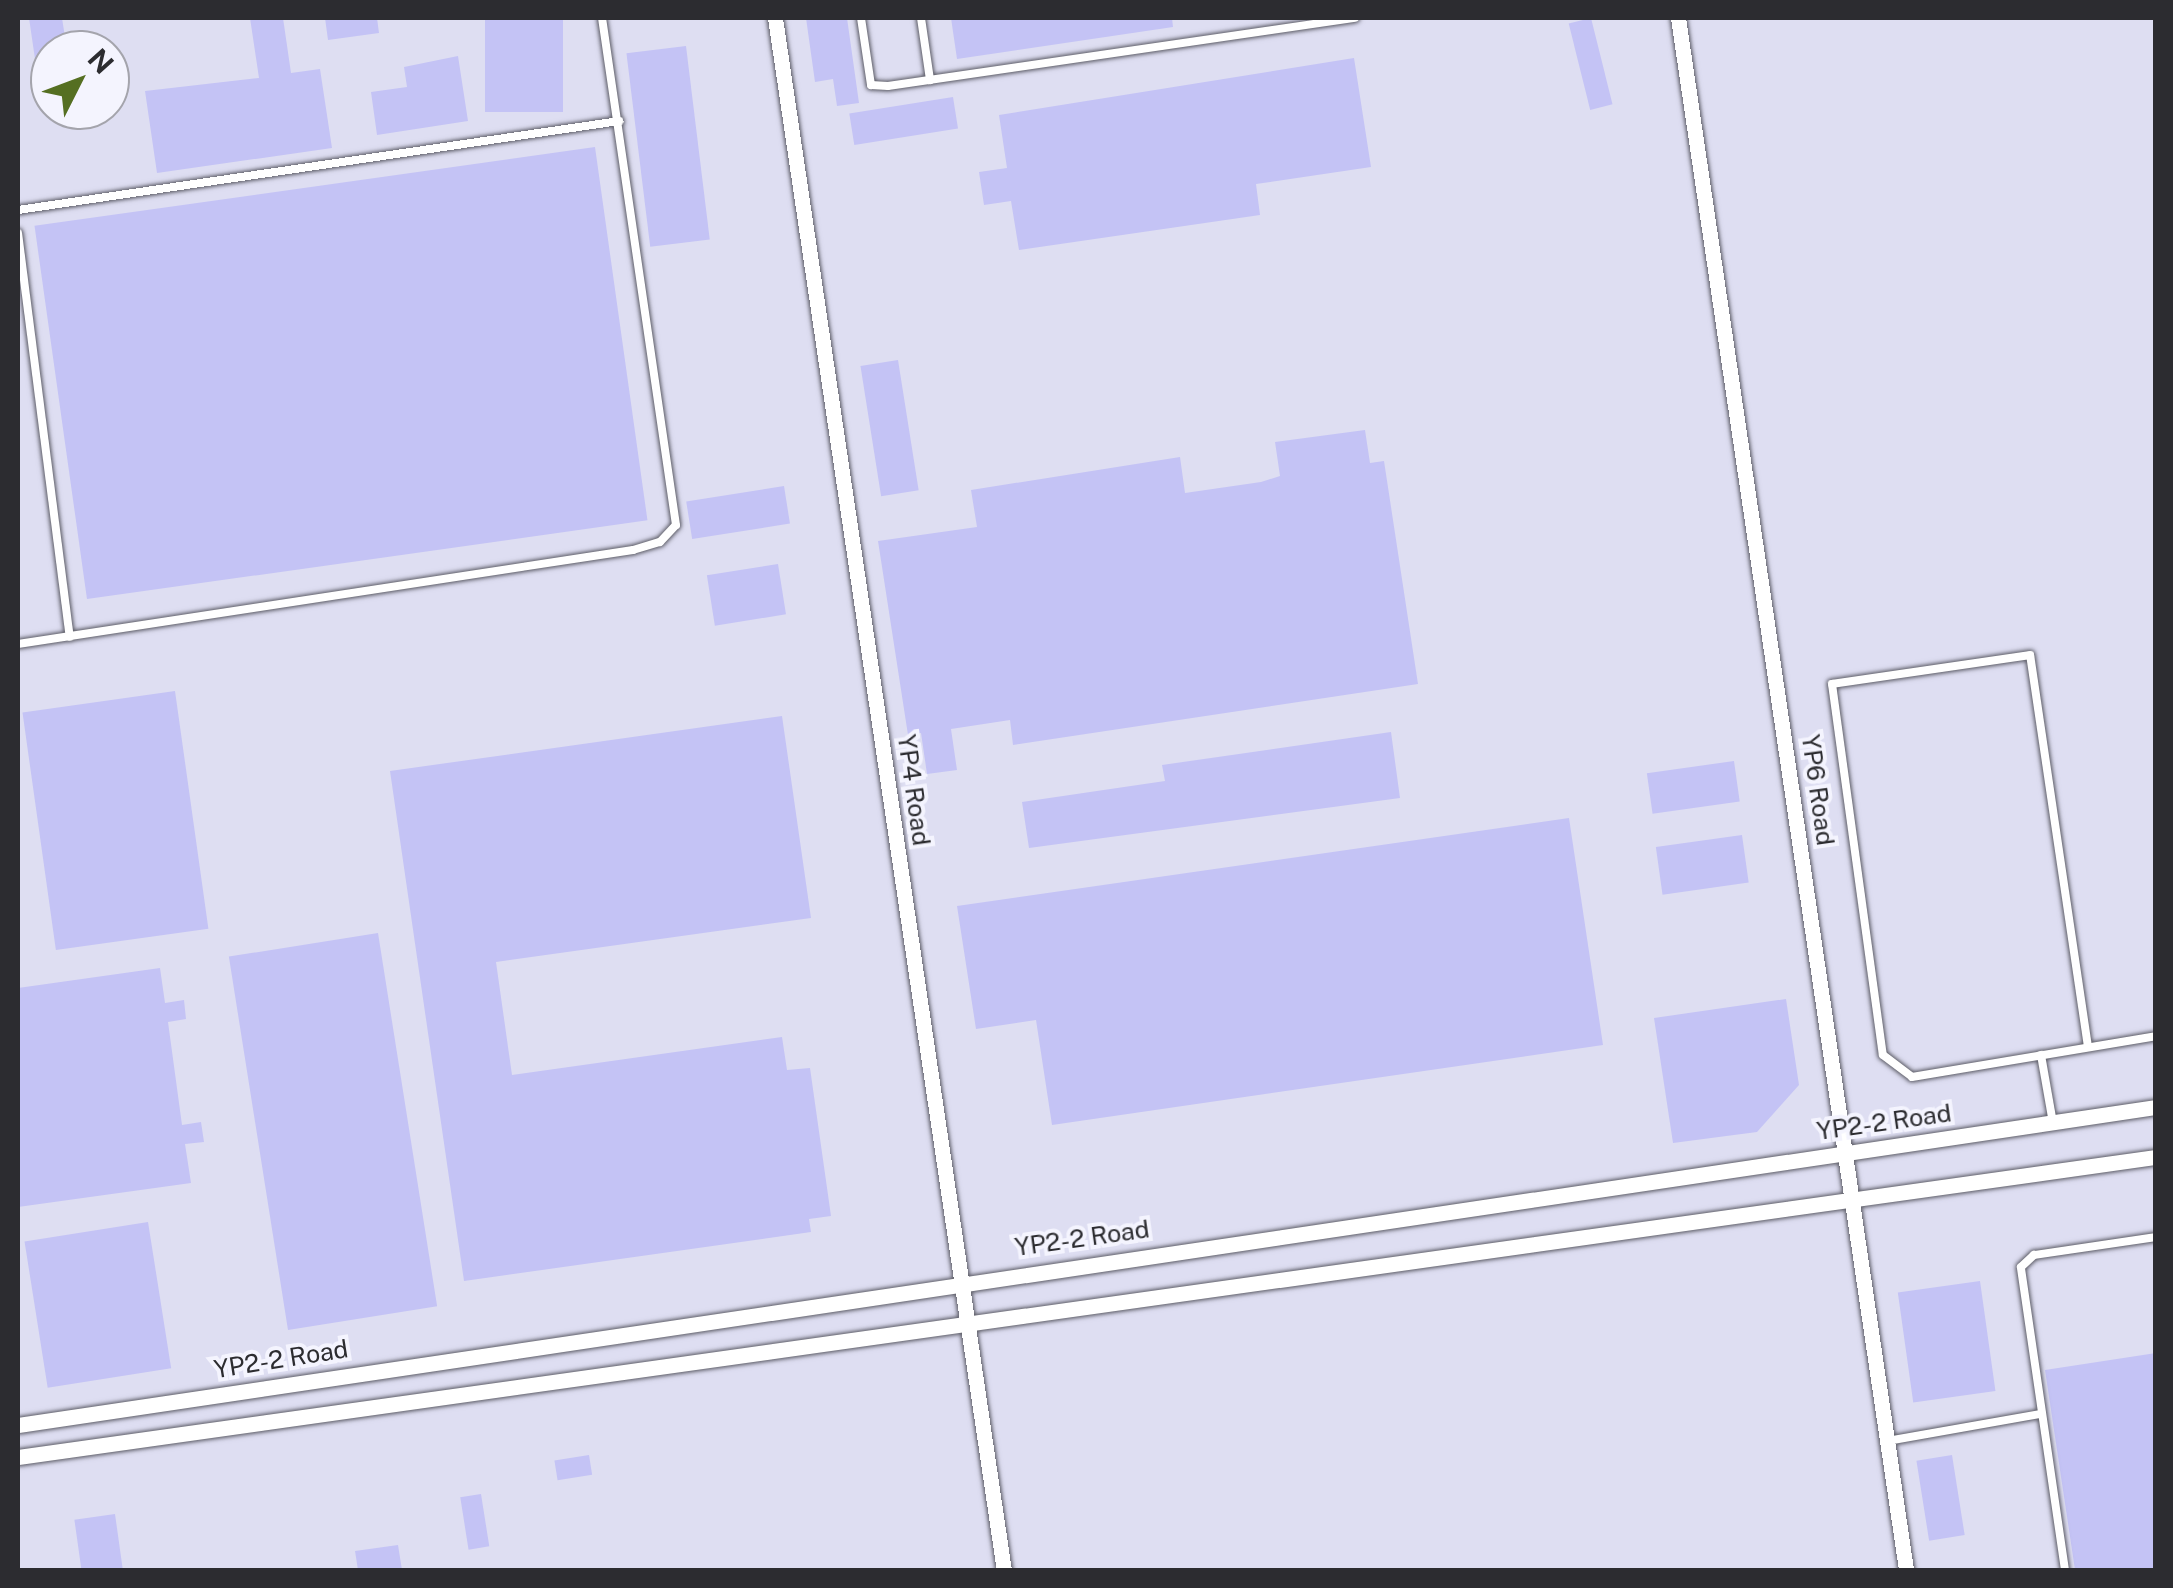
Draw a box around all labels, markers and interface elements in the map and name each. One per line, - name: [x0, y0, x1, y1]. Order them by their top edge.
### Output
- north arrow: [30, 30, 130, 130]
- text: N: [82, 42, 121, 80]
- street label: YP4 Road: [891, 732, 937, 848]
- street label: YP6 Road: [1795, 732, 1841, 848]
- street label: YP2-2 Road: [1815, 1098, 1953, 1146]
- street label: YP2-2 Road: [1013, 1214, 1151, 1262]
- street label: YP2-2 Road: [212, 1334, 350, 1384]

